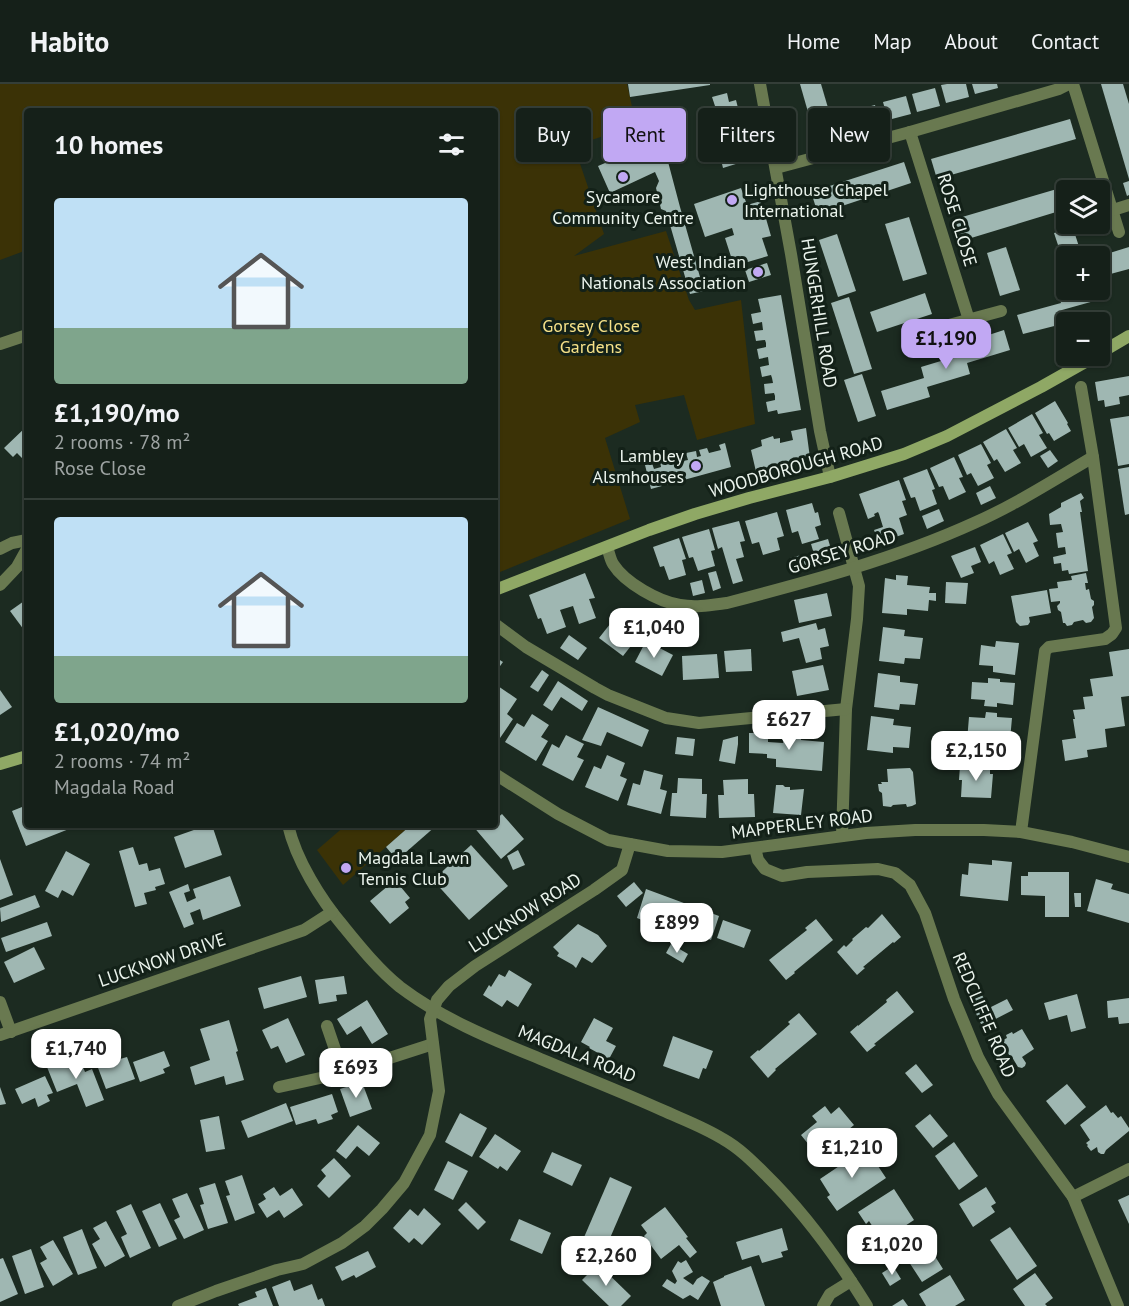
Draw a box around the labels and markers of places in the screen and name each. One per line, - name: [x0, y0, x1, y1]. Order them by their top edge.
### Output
- marker: Sycamore Community Centre: [616, 170, 630, 184]
- place label: Lighthouse Chapel International: [744, 178, 888, 222]
- place label: Sycamore Community Centre: [552, 185, 694, 229]
- marker: Lighthouse Chapel International: [725, 193, 739, 207]
- place label: West Indian Nationals Association: [581, 250, 746, 294]
- marker: West Indian Nationals Association: [751, 265, 765, 279]
- pin: £1,190: [897, 319, 995, 370]
- place label: Lambley Alsmhouses: [593, 444, 685, 488]
- marker: Lambley Alsmhouses: [689, 459, 703, 473]
- pin: £1,040: [605, 608, 703, 659]
- pin: £627: [753, 700, 825, 751]
- pin: £2,150: [927, 731, 1025, 782]
- place label: Magdala Lawn Tennis Club: [358, 846, 469, 890]
- marker: Magdala Lawn Tennis Club: [339, 861, 353, 875]
- pin: £899: [641, 903, 713, 954]
- pin: £1,740: [27, 1029, 125, 1080]
- pin: £693: [320, 1048, 392, 1099]
- pin: £1,210: [803, 1128, 901, 1179]
- pin: £1,020: [843, 1225, 941, 1276]
- pin: £2,260: [557, 1236, 655, 1287]

